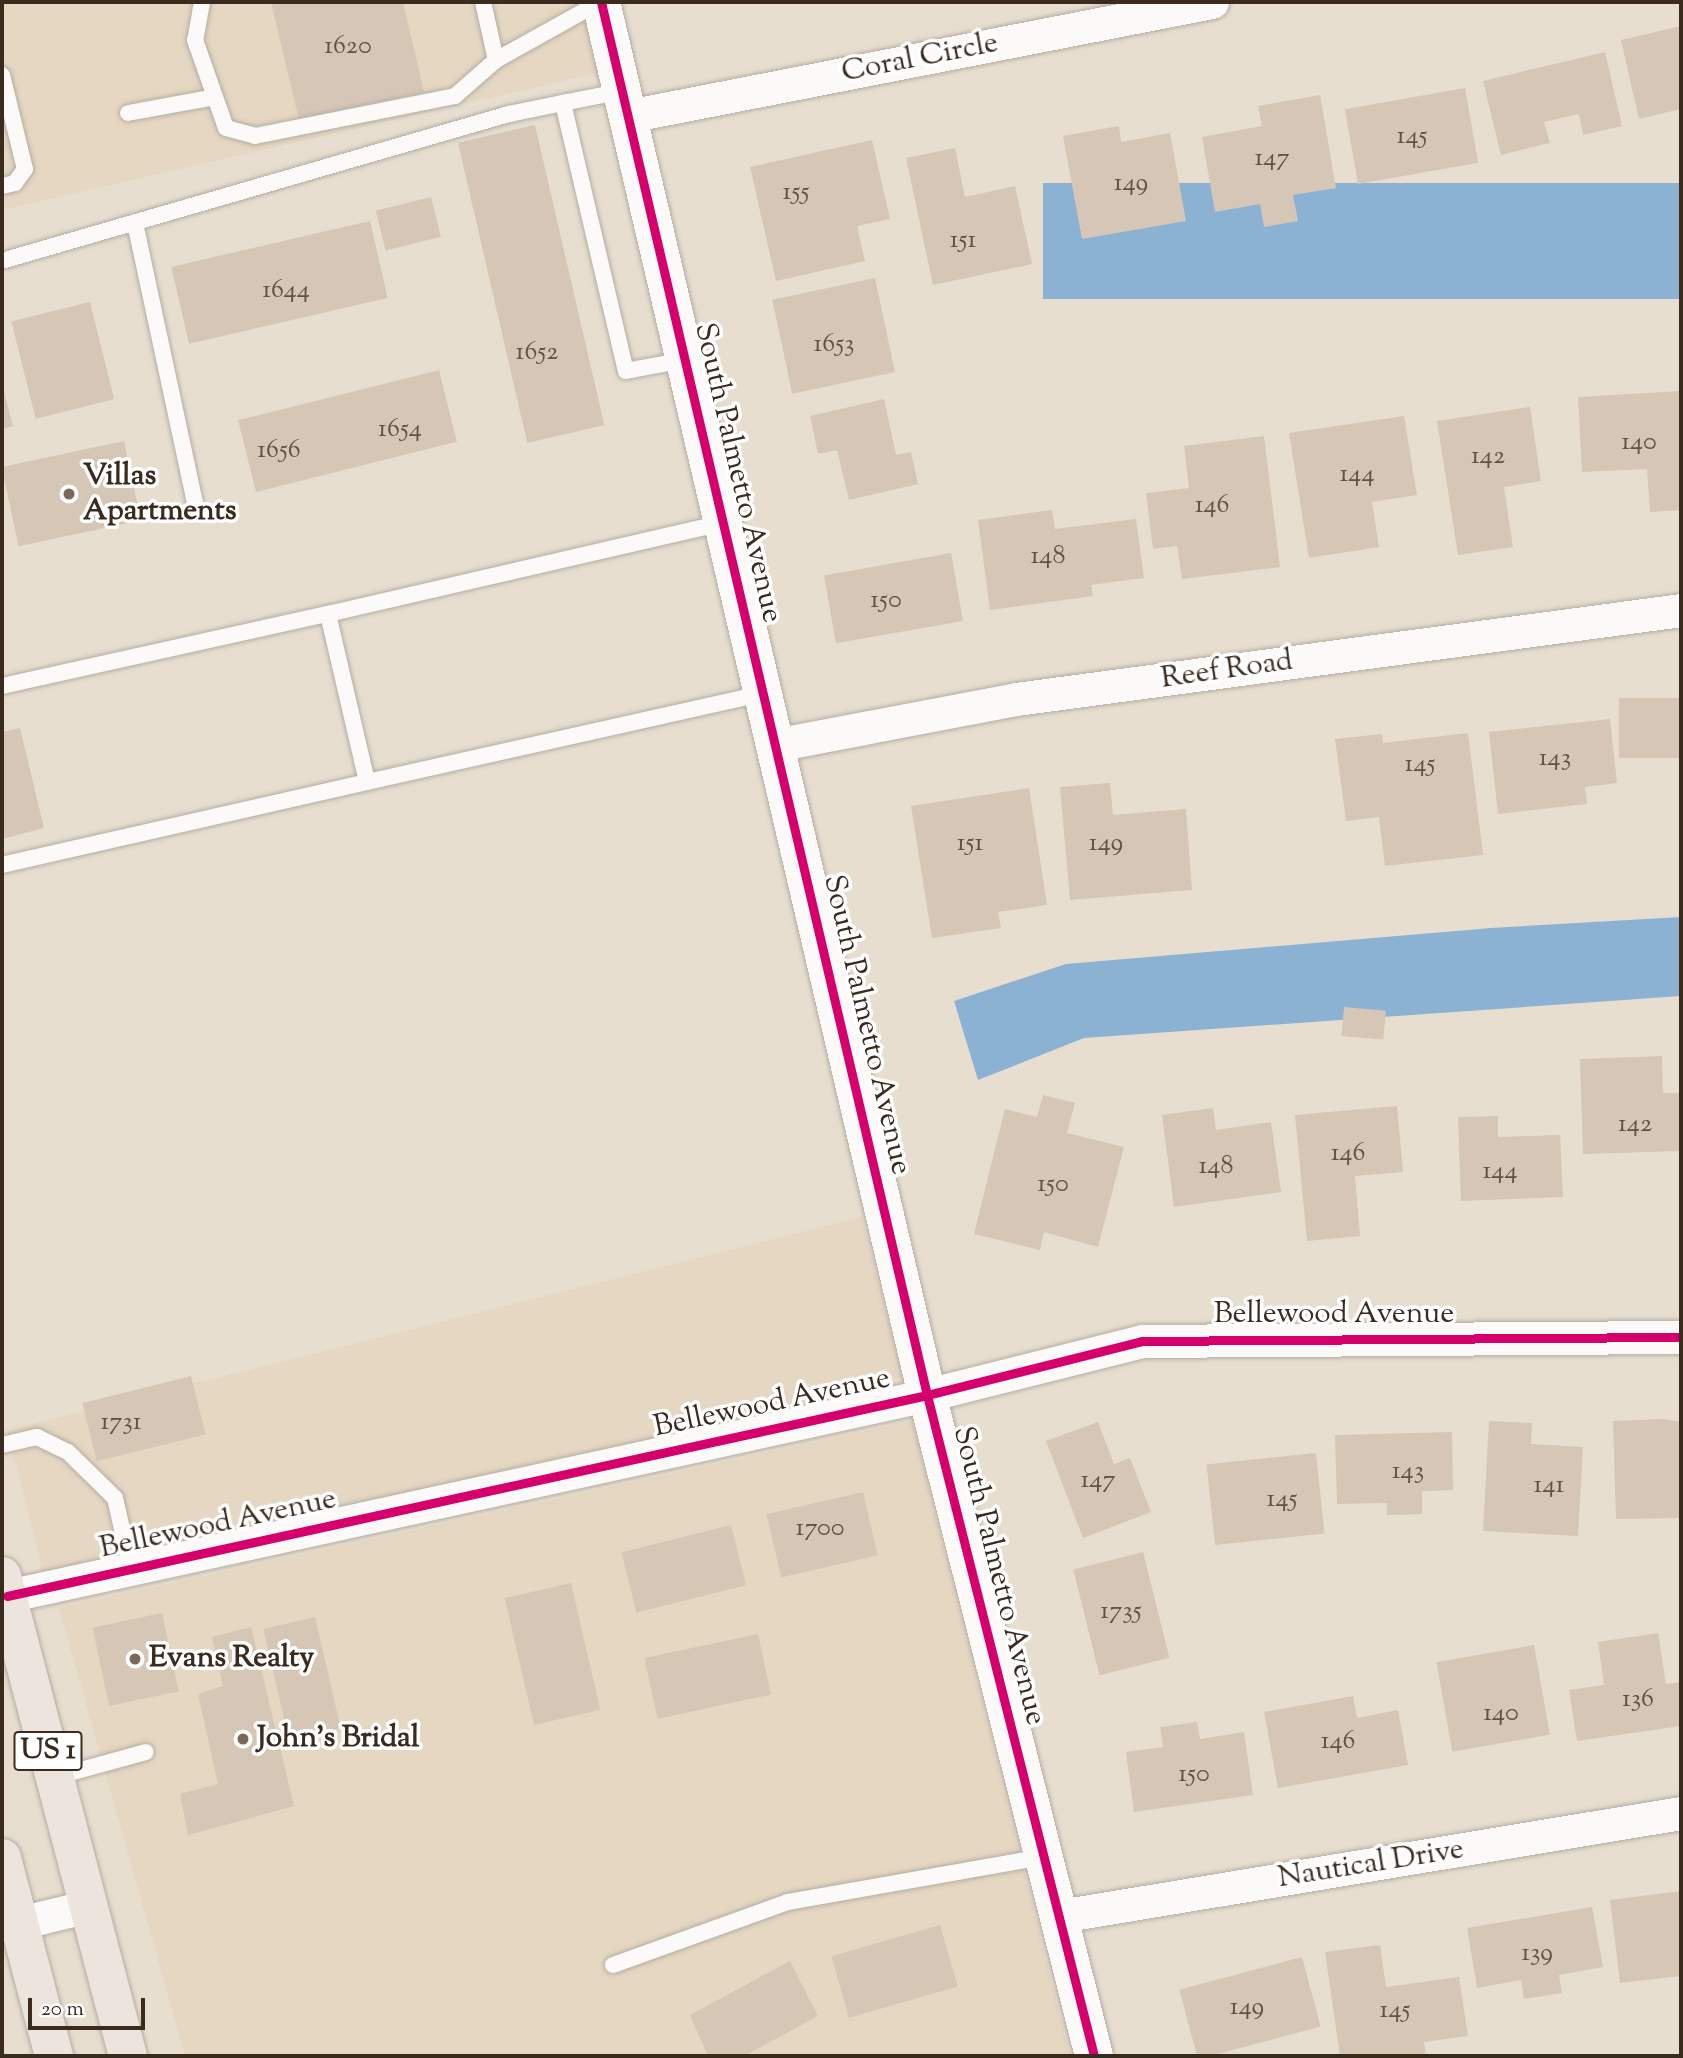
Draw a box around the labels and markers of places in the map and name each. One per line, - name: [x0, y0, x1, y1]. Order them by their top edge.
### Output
- place label: Villas Apartments: [83, 459, 237, 530]
- marker: Villas Apartments: [61, 486, 77, 502]
- place label: Evans Realty: [149, 1641, 314, 1677]
- marker: Evans Realty: [127, 1651, 143, 1667]
- place label: John's Bridal: [257, 1721, 419, 1757]
- marker: John's Bridal: [235, 1731, 251, 1747]

